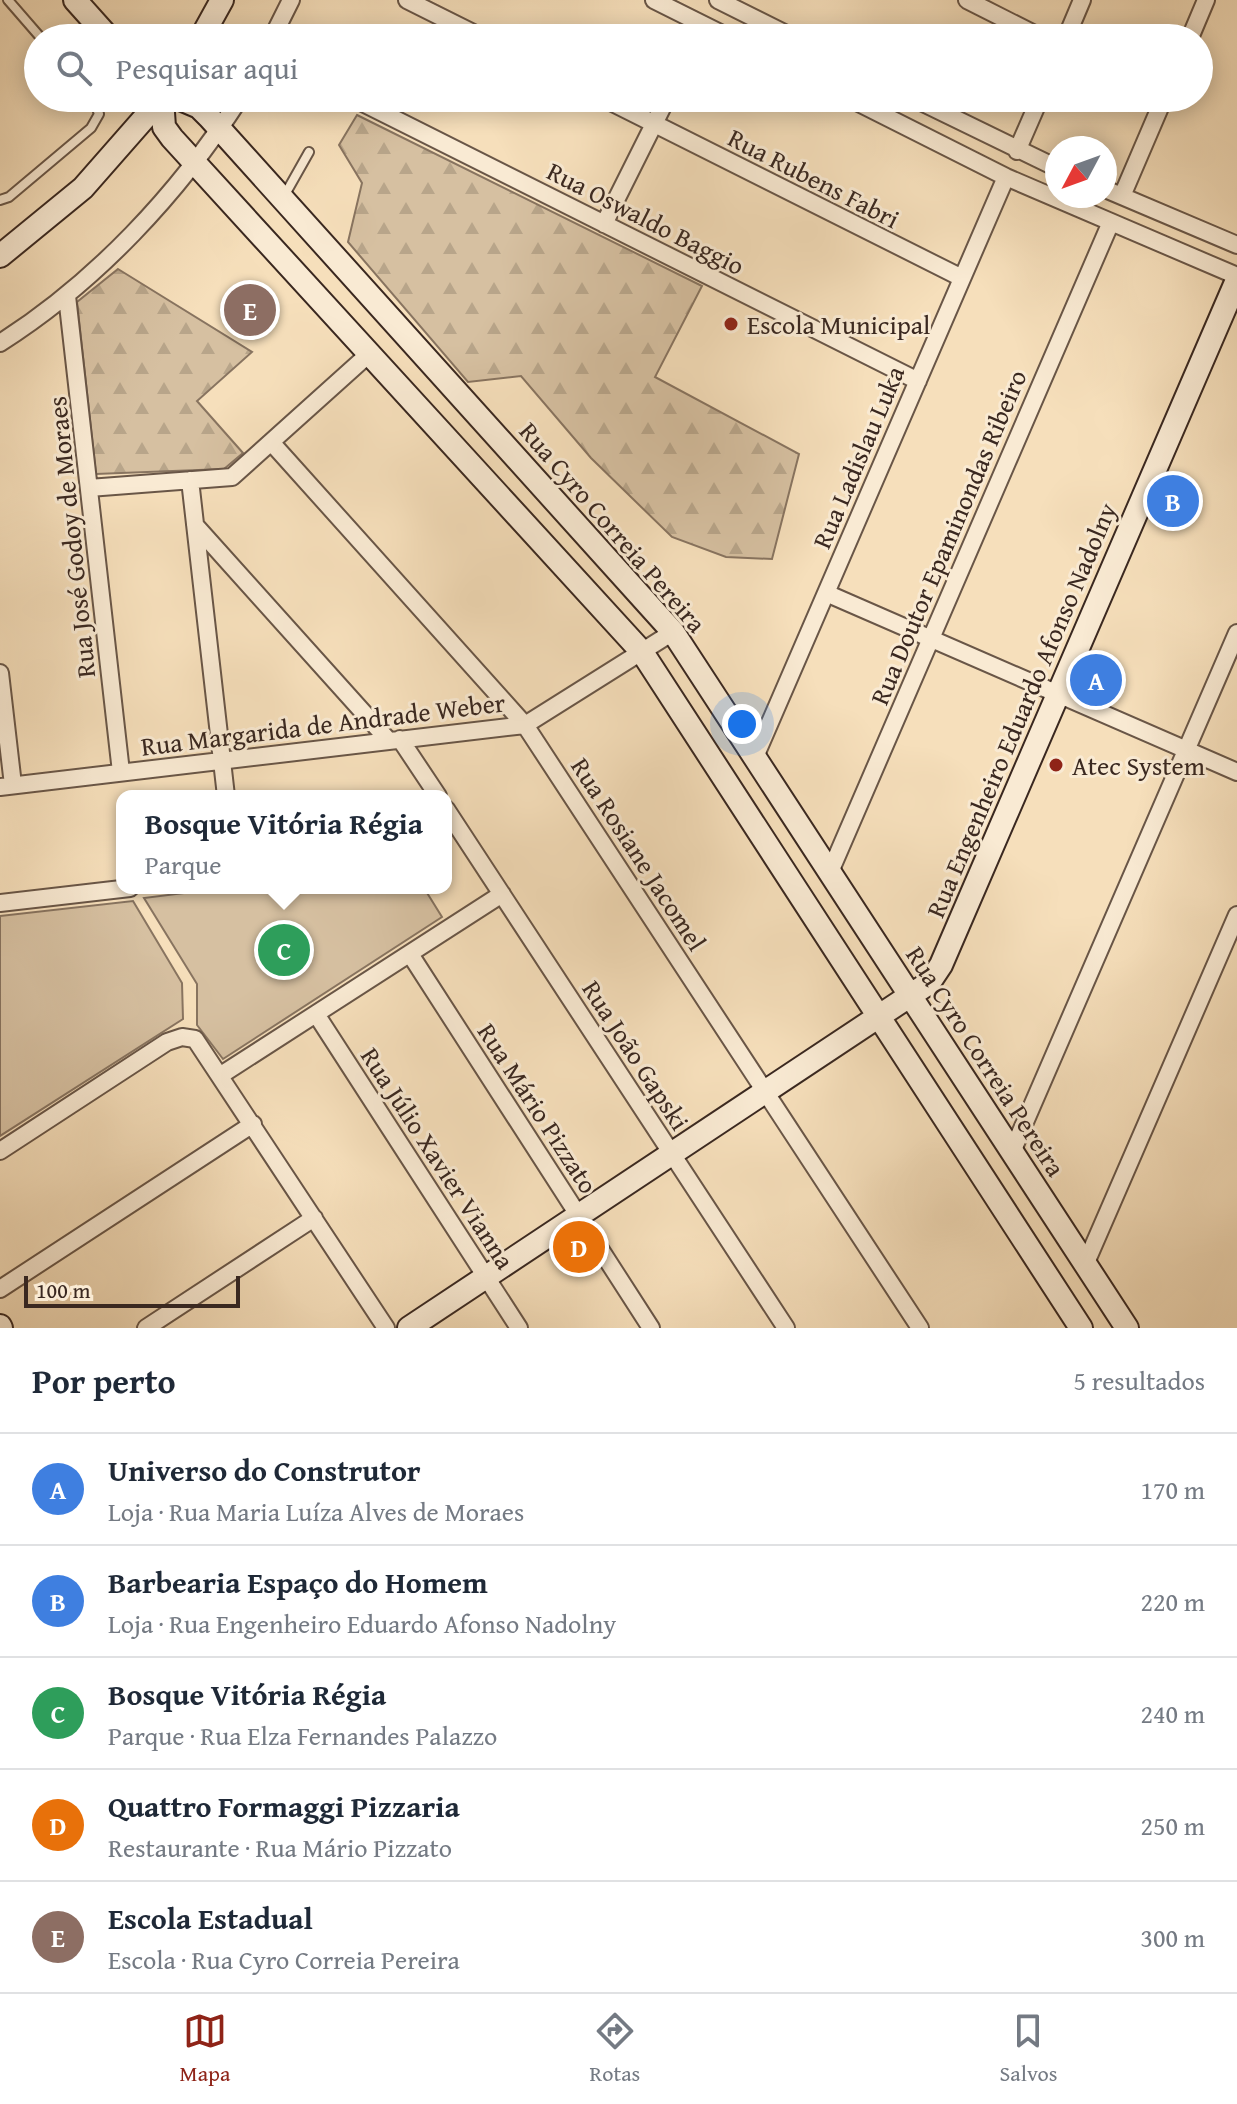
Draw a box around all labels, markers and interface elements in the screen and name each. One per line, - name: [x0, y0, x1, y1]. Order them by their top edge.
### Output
- search box: [24, 24, 1213, 112]
- icon: search: [52, 46, 96, 90]
- text: Pesquisar aqui: [116, 46, 298, 90]
- street label: Rua Rubens Fabri: [721, 118, 907, 238]
- north arrow: [1045, 136, 1117, 208]
- street label: Rua Oswaldo Baggio: [540, 151, 752, 285]
- pin: E: [224, 280, 276, 340]
- place label: Escola Municipal: [747, 305, 930, 344]
- marker: Escola Municipal: [722, 315, 740, 333]
- street label: Rua Ladislau Luka: [802, 359, 914, 554]
- street label: Rua Doutor Epaminondas Ribeiro: [860, 363, 1036, 711]
- street label: Rua José Godoy de Moraes: [37, 394, 105, 680]
- street label: Rua Cyro Correia Pereira: [510, 413, 716, 642]
- pin: B: [1147, 471, 1199, 531]
- street label: Rua Engenheiro Eduardo Afonso Nadolny: [919, 498, 1123, 922]
- pin: A: [1070, 650, 1122, 710]
- street label: Rua Margarida de Andrade Weber: [139, 682, 508, 766]
- your location: [722, 704, 762, 744]
- place label: Atec System: [1072, 746, 1205, 785]
- street label: Rua Rosiane Jacomel: [562, 750, 716, 958]
- marker: Atec System: [1047, 756, 1065, 774]
- popup: [116, 790, 452, 894]
- text: Bosque Vitória Régia: [145, 801, 423, 845]
- text: Parque: [145, 845, 221, 884]
- pin: C: [258, 920, 310, 980]
- street label: Rua Cyro Correia Pereira: [897, 938, 1076, 1185]
- street label: Rua João Gapski: [573, 972, 699, 1138]
- street label: Rua Mário Pizzato: [468, 1015, 608, 1201]
- street label: Rua Júlio Xavier Vianna: [351, 1039, 525, 1277]
- pin: D: [553, 1217, 605, 1277]
- scale bar: [24, 1272, 240, 1308]
- text: 100 m: [36, 1274, 91, 1306]
- text: Por perto: [32, 1356, 176, 1405]
- text: 5 resultados: [1074, 1361, 1205, 1400]
- text: Universo do Construtor: [108, 1448, 421, 1492]
- text: A: [50, 1470, 66, 1509]
- text: 170 m: [1140, 1470, 1205, 1509]
- text: Loja · Rua Maria Luíza Alves de Moraes: [108, 1492, 524, 1531]
- text: Barbearia Espaço do Homem: [108, 1560, 488, 1604]
- text: B: [50, 1582, 66, 1621]
- text: 220 m: [1140, 1582, 1205, 1621]
- text: Loja · Rua Engenheiro Eduardo Afonso Nadolny: [108, 1604, 616, 1643]
- text: Bosque Vitória Régia: [108, 1672, 386, 1716]
- text: C: [51, 1694, 65, 1733]
- text: 240 m: [1140, 1694, 1205, 1733]
- text: Parque · Rua Elza Fernandes Palazzo: [108, 1716, 497, 1755]
- text: Quattro Formaggi Pizzaria: [108, 1784, 460, 1828]
- text: D: [50, 1806, 66, 1845]
- text: 250 m: [1140, 1806, 1205, 1845]
- text: Restaurante · Rua Mário Pizzato: [108, 1828, 452, 1867]
- text: Escola Estadual: [108, 1896, 313, 1940]
- text: E: [51, 1918, 65, 1957]
- text: 300 m: [1140, 1918, 1205, 1957]
- text: Escola · Rua Cyro Correia Pereira: [108, 1940, 460, 1979]
- tab: Mapa: [180, 2009, 230, 2089]
- tab: Rotas: [590, 2009, 640, 2089]
- tab: Salvos: [1000, 2009, 1057, 2089]

